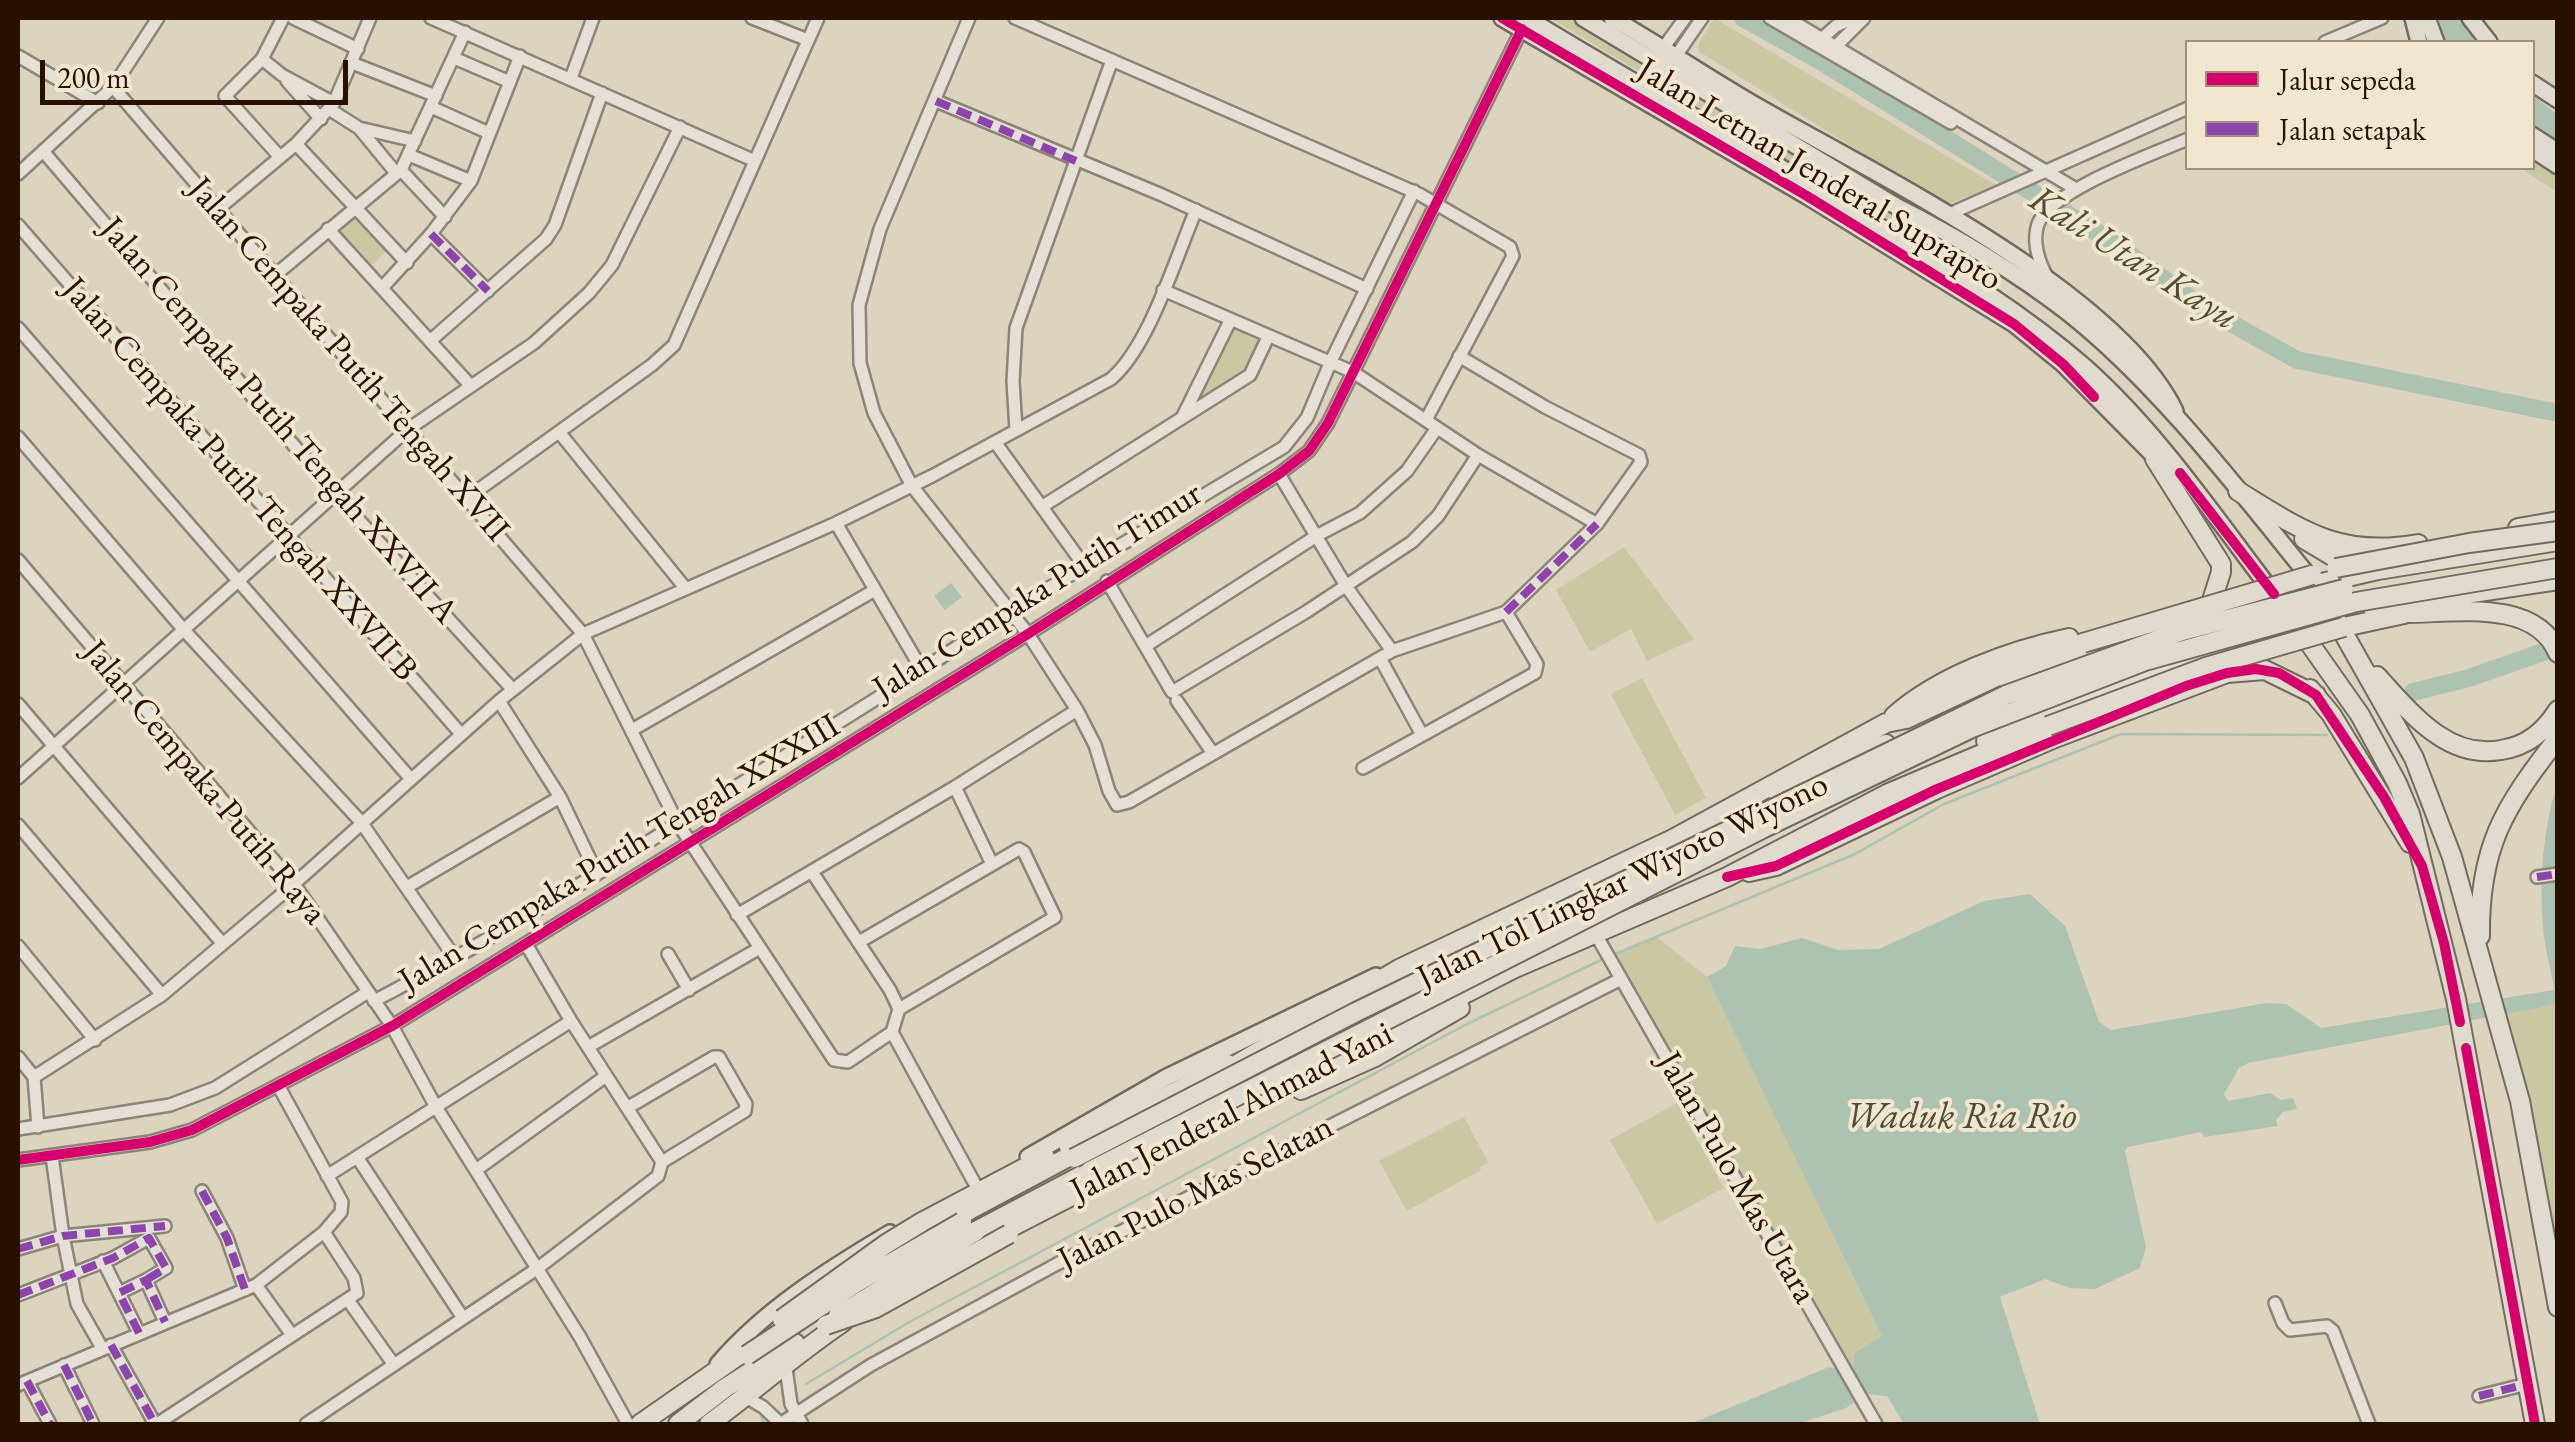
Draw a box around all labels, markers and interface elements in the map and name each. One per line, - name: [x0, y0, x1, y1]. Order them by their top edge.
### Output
- scale bar: [45, 40, 352, 102]
- legend: [2185, 40, 2535, 170]
- street label: Jalan Letnan Jenderal Suprapto: [1629, 49, 2009, 301]
- text: 200 m: [57, 58, 130, 97]
- text: Jalur sepeda: [2279, 60, 2416, 99]
- text: Jalan setapak: [2279, 110, 2426, 149]
- street label: Jalan Cempaka Putih Tengah XVII: [178, 169, 518, 551]
- water label: Kali Utan Kayu: [2021, 177, 2245, 341]
- street label: Jalan Cempaka Putih Tengah XXVII A: [90, 209, 466, 633]
- street label: Jalan Cempaka Putih Tengah XXVII B: [52, 270, 426, 690]
- street label: Jalan Cempaka Putih Timur: [866, 474, 1210, 710]
- street label: Jalan Cempaka Putih Raya: [73, 632, 335, 934]
- street label: Jalan Cempaka Putih Tengah XXXIII: [392, 706, 848, 1002]
- street label: Jalan Tol Lingkar Wiyoto Wiyono: [1411, 764, 1835, 1000]
- street label: Jalan Jenderal Ahmad Yani: [1064, 1013, 1400, 1213]
- street label: Jalan Pulo Mas Utara: [1647, 1045, 1825, 1311]
- water label: Waduk Ria Rio: [1845, 1095, 2077, 1141]
- street label: Jalan Pulo Mas Selatan: [1051, 1107, 1341, 1281]

